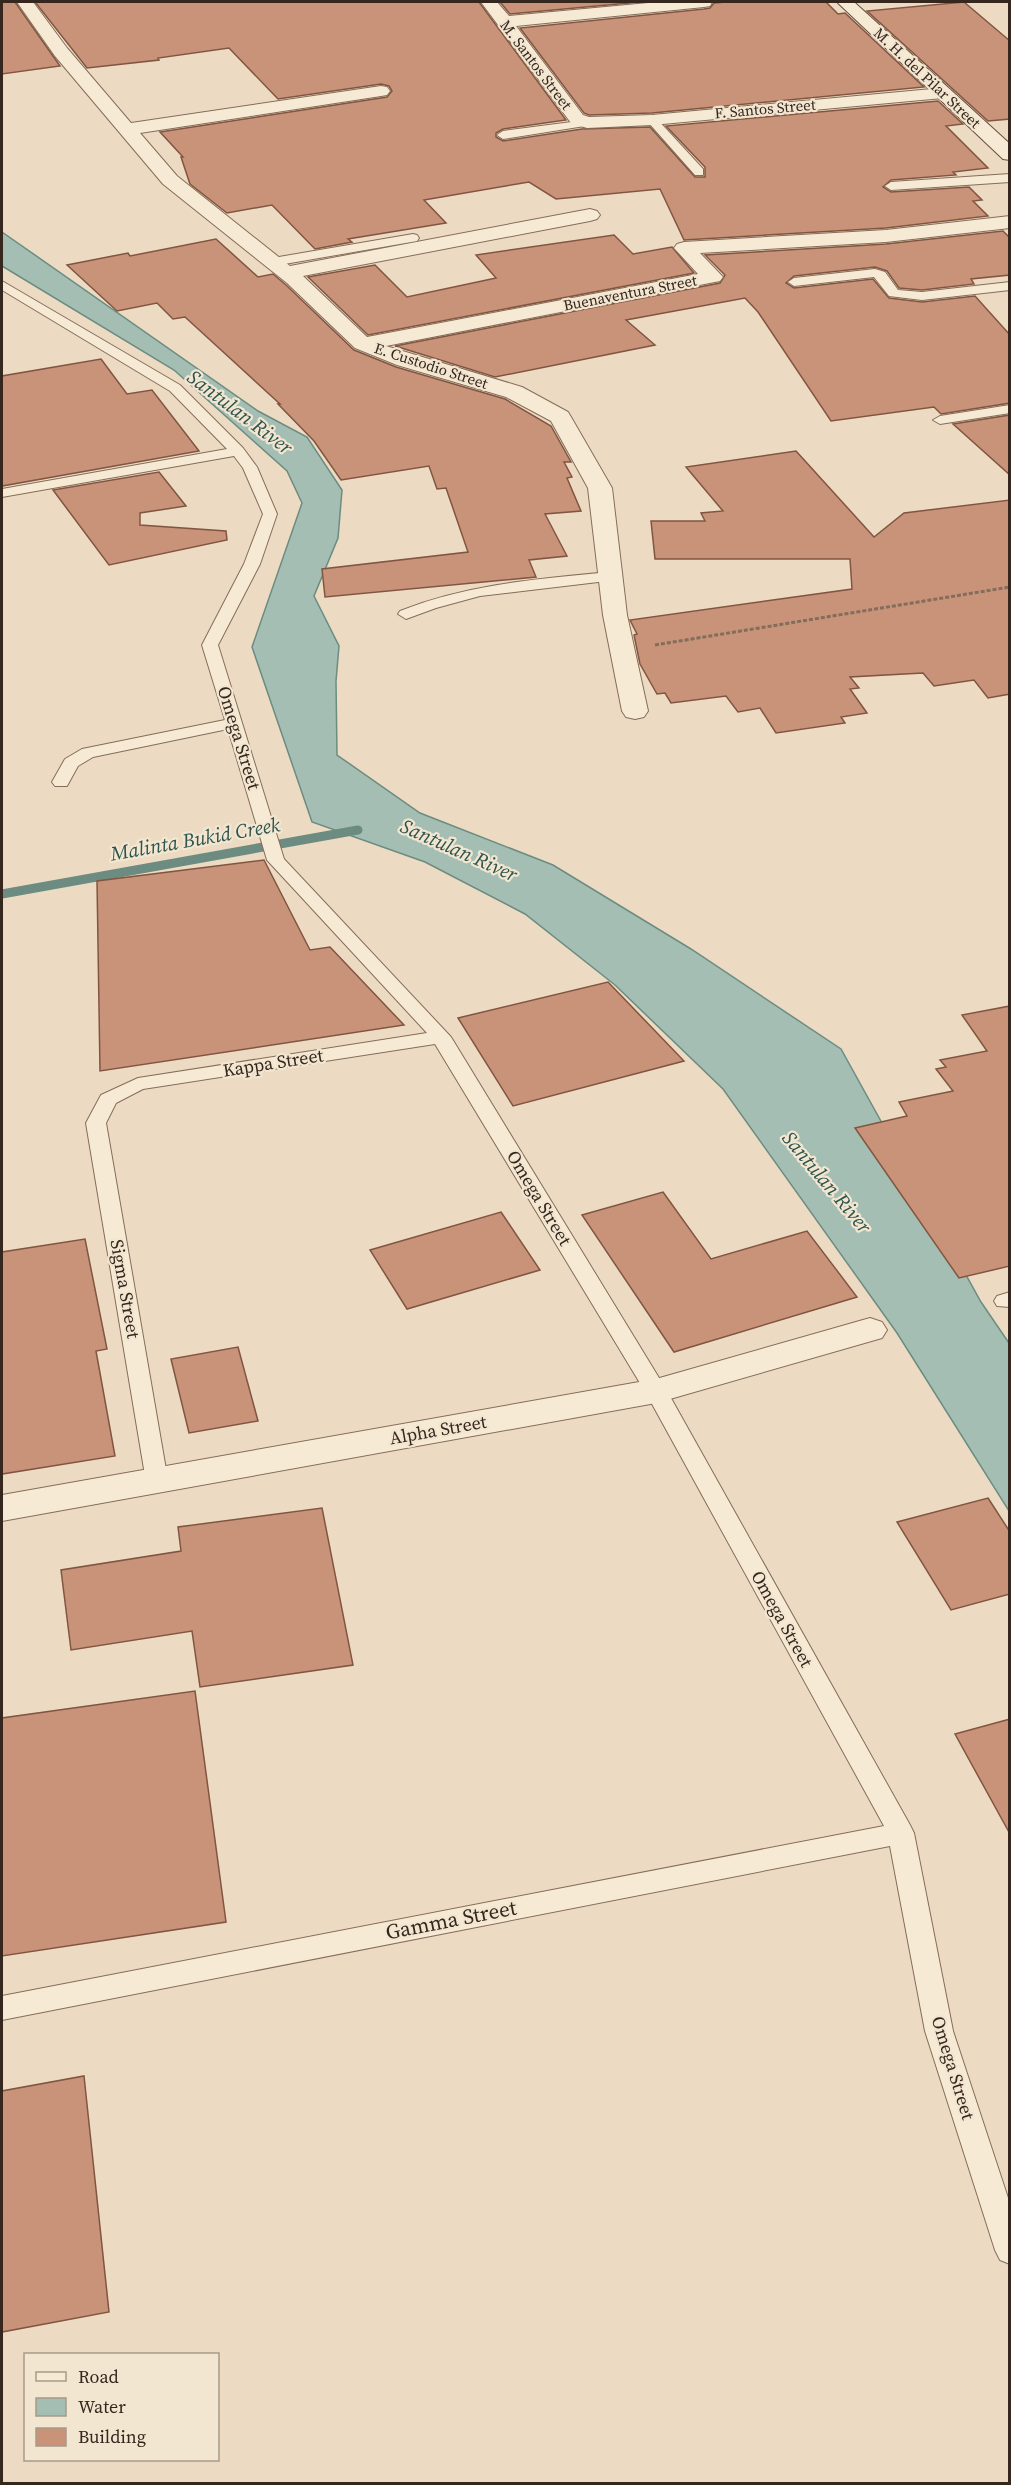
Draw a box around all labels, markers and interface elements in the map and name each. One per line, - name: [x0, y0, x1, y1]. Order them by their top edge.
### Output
- street label: M. Santos Street: [496, 15, 577, 114]
- street label: M. H. del Pilar Street: [869, 22, 986, 133]
- street label: F. Santos Street: [713, 94, 817, 123]
- street label: Buenaventura Street: [561, 269, 699, 316]
- street label: E. Custodio Street: [372, 337, 491, 394]
- water label: Santulan River: [182, 363, 299, 462]
- street label: Omega Street: [212, 683, 267, 793]
- water label: Malinta Bukid Creek: [107, 810, 283, 868]
- water label: Santulan River: [396, 812, 523, 889]
- street label: Kappa Street: [221, 1042, 325, 1083]
- water label: Santulan River: [776, 1125, 879, 1240]
- street label: Omega Street: [501, 1145, 578, 1250]
- street label: Sigma Street: [104, 1237, 147, 1340]
- street label: Alpha Street: [387, 1409, 488, 1450]
- street label: Omega Street: [746, 1566, 819, 1672]
- street label: Gamma Street: [383, 1893, 519, 1946]
- street label: Omega Street: [926, 2013, 981, 2123]
- legend: [24, 2353, 219, 2461]
- text: Road: [78, 2364, 119, 2389]
- text: Water: [78, 2394, 126, 2419]
- text: Building: [78, 2424, 146, 2449]

